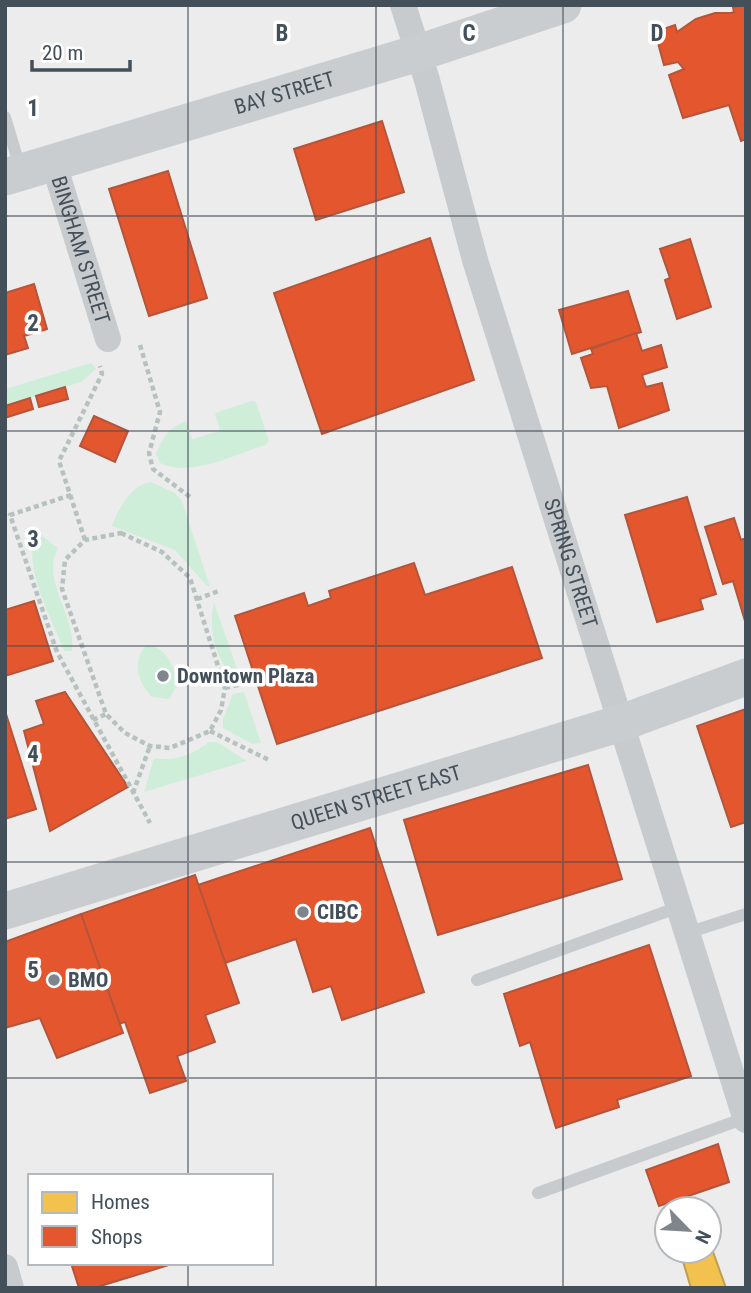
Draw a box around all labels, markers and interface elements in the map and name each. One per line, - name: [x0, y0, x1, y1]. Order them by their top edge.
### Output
- text: B: [276, 20, 288, 47]
- text: C: [462, 20, 476, 47]
- text: D: [651, 20, 664, 47]
- scale bar: [32, 28, 130, 72]
- text: 20 m: [42, 41, 83, 65]
- street label: BAY STREET: [232, 67, 338, 119]
- text: 1: [27, 95, 39, 122]
- street label: BINGHAM STREET: [46, 173, 115, 327]
- text: 2: [27, 310, 39, 337]
- street label: SPRING STREET: [539, 496, 602, 631]
- text: 3: [27, 526, 39, 553]
- place label: Downtown Plaza: [177, 664, 315, 688]
- marker: Downtown Plaza: [155, 668, 171, 684]
- text: 4: [27, 741, 39, 768]
- street label: QUEEN STREET EAST: [288, 760, 464, 835]
- place label: CIBC: [317, 900, 358, 924]
- marker: CIBC: [295, 904, 311, 920]
- text: 5: [27, 957, 39, 984]
- place label: BMO: [68, 968, 108, 992]
- marker: BMO: [46, 972, 62, 988]
- legend: [28, 1174, 273, 1265]
- text: Homes: [91, 1190, 150, 1214]
- north arrow: [653, 1195, 723, 1265]
- text: Shops: [91, 1225, 143, 1249]
- text: N: [690, 1227, 716, 1247]

